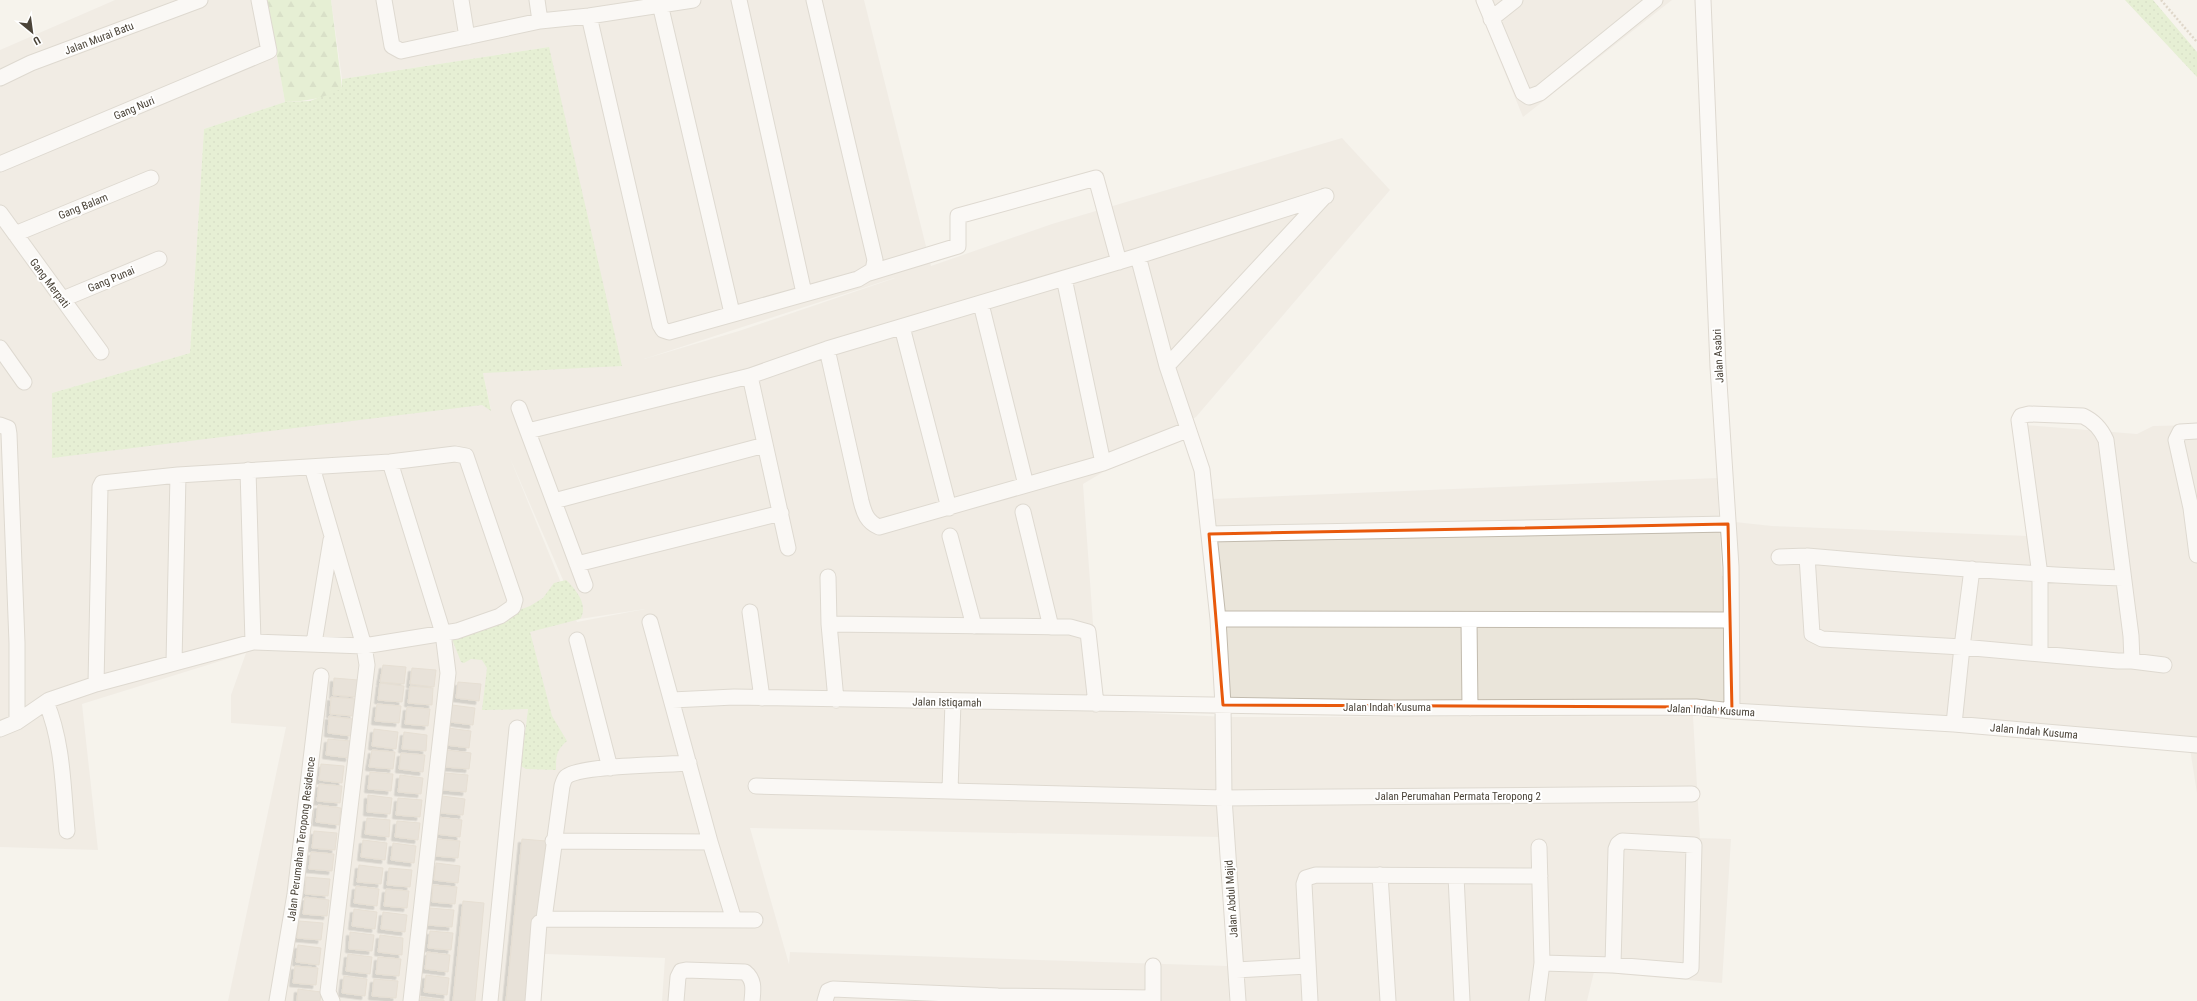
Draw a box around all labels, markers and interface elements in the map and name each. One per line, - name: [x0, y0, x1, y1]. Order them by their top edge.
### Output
- north arrow: [12, 12, 52, 52]
- street label: Jalan Murai Batu: [63, 19, 136, 58]
- text: U: [31, 33, 43, 48]
- street label: Gang Nuri: [112, 94, 157, 123]
- street label: Gang Balam: [56, 191, 110, 222]
- street label: Gang Merpati: [27, 256, 72, 311]
- street label: Gang Punai: [86, 264, 137, 295]
- street label: Jalan Asabri: [1711, 329, 1726, 383]
- street label: Jalan Istiqamah: [912, 695, 982, 710]
- street label: Jalan Indah Kusuma: [1343, 701, 1431, 714]
- street label: Jalan Indah Kusuma: [1667, 702, 1755, 719]
- street label: Jalan Indah Kusuma: [1990, 721, 2078, 742]
- street label: Jalan Perumahan Teropong Residence: [285, 756, 318, 922]
- street label: Jalan Perumahan Permata Teropong 2: [1375, 790, 1541, 803]
- street label: Jalan Abdul Majid: [1222, 860, 1241, 938]

